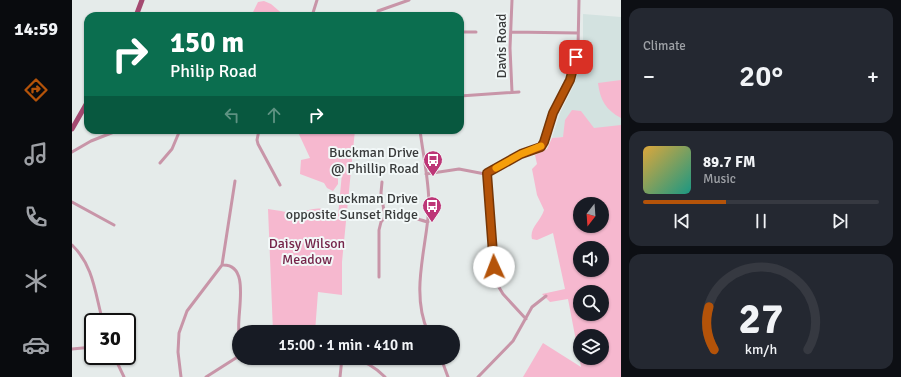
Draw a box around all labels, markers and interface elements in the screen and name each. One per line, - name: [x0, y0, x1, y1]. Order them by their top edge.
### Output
- street label: Davis Road: [493, 14, 510, 78]
- text: 14:59: [14, 18, 58, 40]
- text: 150 m: [170, 26, 244, 60]
- icon: right: [104, 28, 156, 80]
- text: Climate: [643, 38, 686, 54]
- pin: [559, 40, 593, 74]
- icon: arrive: [565, 46, 587, 68]
- text: 20°: [739, 58, 783, 95]
- text: Philip Road: [170, 60, 257, 82]
- text: −: [643, 63, 655, 90]
- text: +: [867, 63, 879, 90]
- icon: directions: [22, 76, 50, 104]
- icon: left: [221, 104, 243, 126]
- icon: ahead: [263, 104, 285, 126]
- icon: right: [305, 104, 327, 126]
- icon: music: [22, 140, 50, 168]
- place label: Buckman Drive @ Phillip Road: [329, 144, 419, 177]
- bus stop icon: Buckman Drive @ Phillip Road: [422, 149, 444, 177]
- text: 89.7 FM: [703, 153, 755, 171]
- text: Music: [703, 171, 736, 187]
- place label: Buckman Drive opposite Sunset Ridge: [286, 190, 418, 223]
- bus stop icon: Buckman Drive opposite Sunset Ridge: [421, 195, 443, 223]
- north arrow: [573, 197, 609, 233]
- map controls: [573, 197, 609, 365]
- icon: phone: [22, 203, 50, 231]
- icon: previous: [671, 210, 693, 232]
- icon: pause: [750, 210, 772, 232]
- icon: next: [829, 210, 851, 232]
- park label: Daisy Wilson Meadow: [269, 235, 345, 268]
- button: sound: [573, 241, 609, 277]
- position arrow: [473, 246, 515, 288]
- icon: climate: [22, 267, 50, 295]
- button: search: [573, 285, 609, 321]
- text: 27: [739, 293, 783, 344]
- speed limit sign: 30: [84, 313, 136, 365]
- button: layers: [573, 329, 609, 365]
- icon: car: [22, 331, 50, 359]
- text: 15:00 · 1 min · 410 m: [279, 336, 413, 354]
- text: km/h: [745, 340, 777, 357]

